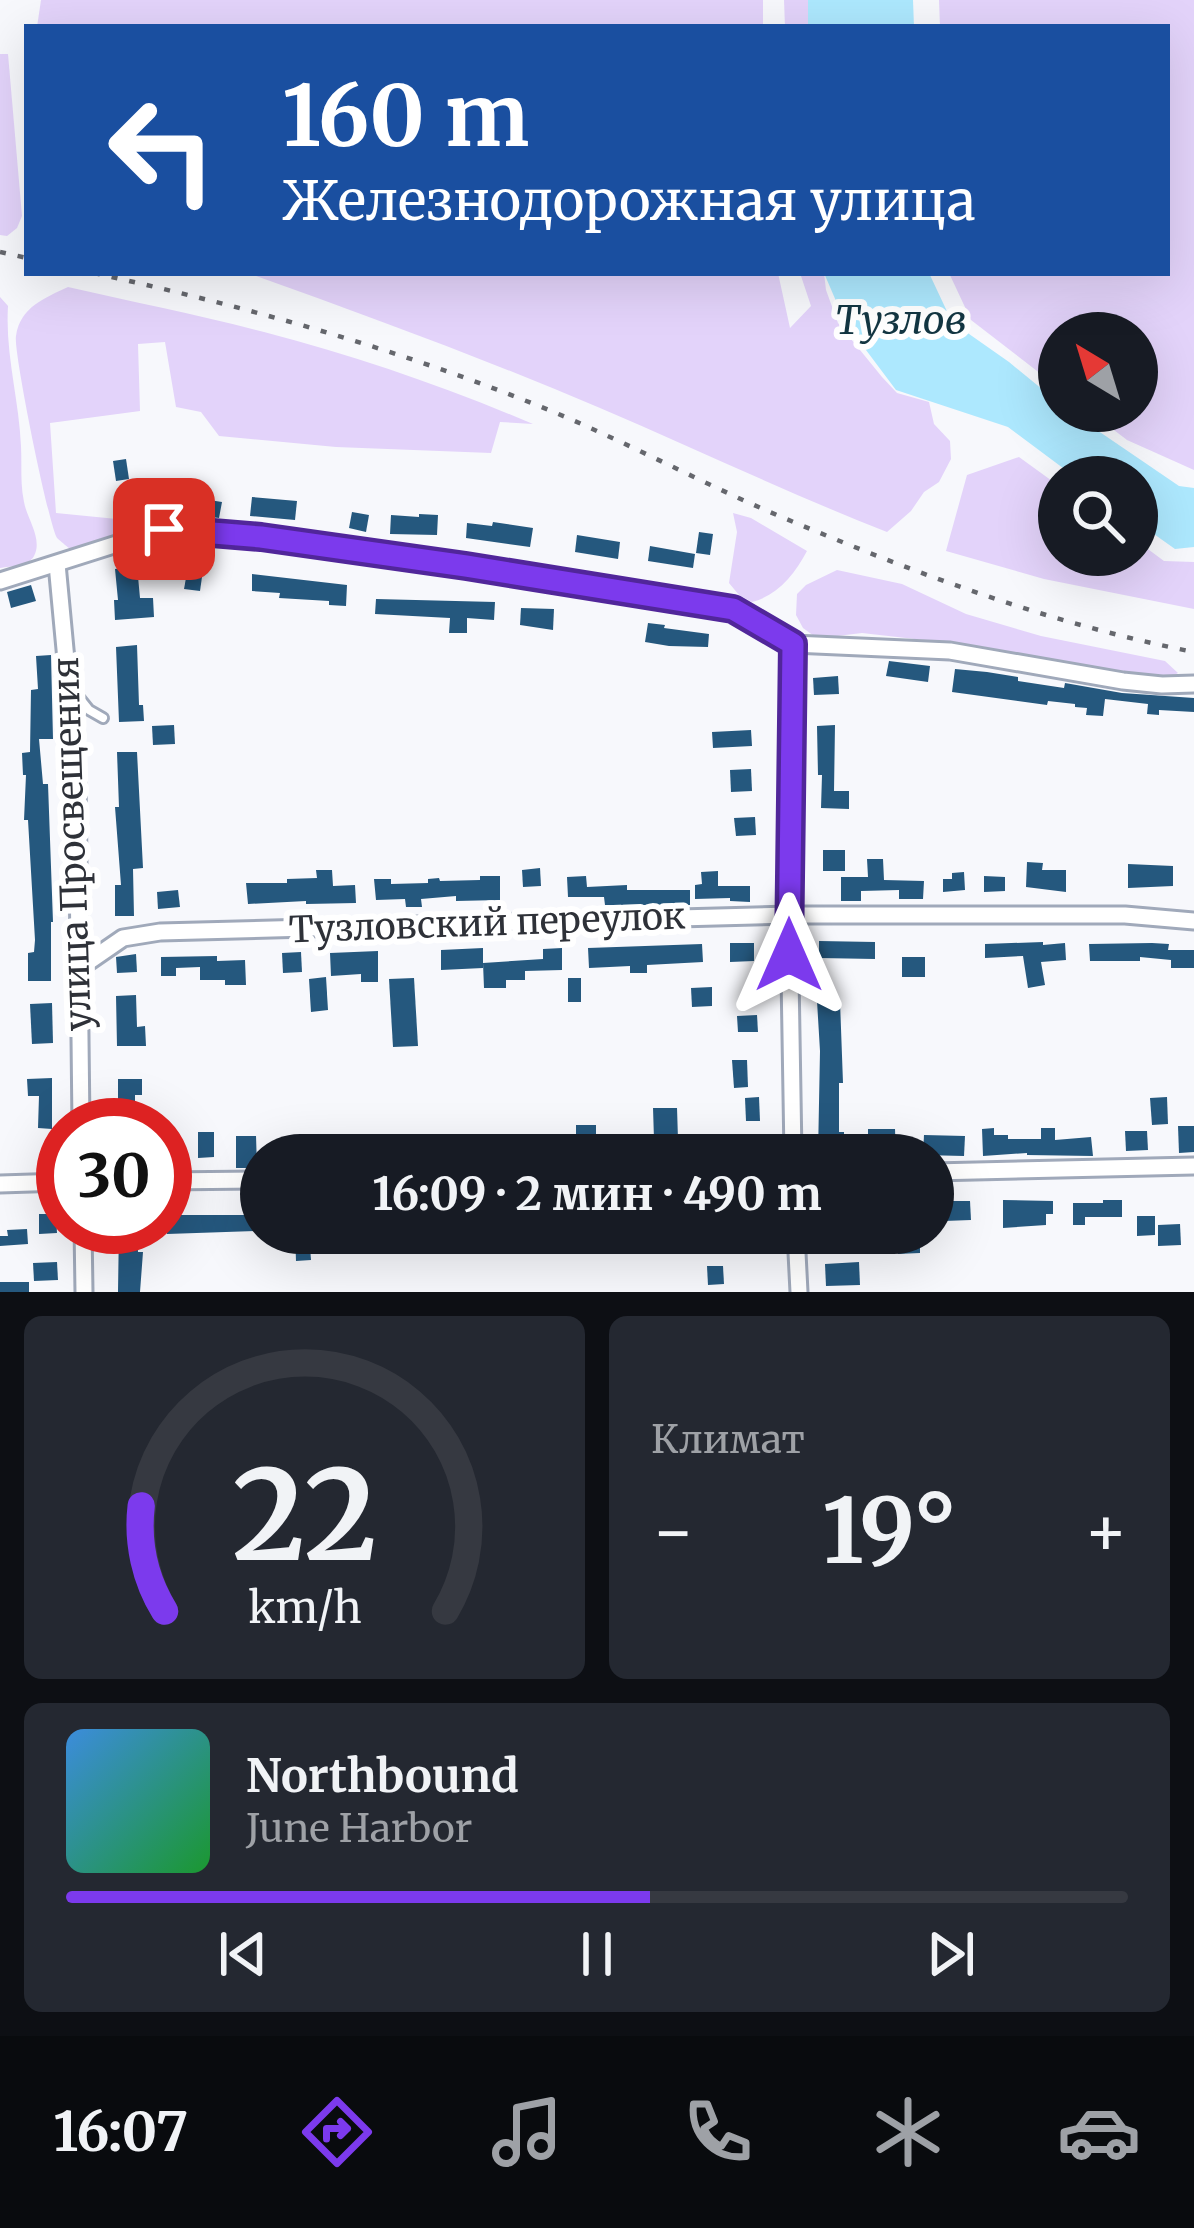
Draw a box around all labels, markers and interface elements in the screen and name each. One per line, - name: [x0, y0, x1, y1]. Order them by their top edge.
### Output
- text: 160 m: [282, 63, 529, 169]
- icon: left: [84, 72, 240, 228]
- text: Железнодорожная улица: [282, 167, 976, 235]
- water label: Тузлов: [835, 296, 967, 345]
- north arrow: [1038, 312, 1158, 432]
- map controls: [1038, 312, 1158, 576]
- button: search: [1038, 456, 1158, 576]
- pin: [113, 478, 215, 580]
- icon: arrive: [131, 496, 197, 562]
- street label: улица Просвещения: [43, 656, 101, 1032]
- position arrow: [726, 892, 852, 1018]
- street label: Тузловский переулок: [288, 894, 686, 952]
- speed limit sign: 30: [36, 1098, 192, 1254]
- text: 16:09 · 2 мин · 490 m: [372, 1166, 822, 1222]
- text: Климат: [651, 1415, 805, 1464]
- text: 22: [232, 1437, 377, 1594]
- text: 19°: [822, 1474, 957, 1588]
- text: −: [651, 1490, 695, 1573]
- text: +: [1084, 1490, 1128, 1573]
- text: km/h: [248, 1580, 361, 1634]
- text: Northbound: [246, 1748, 519, 1804]
- text: June Harbor: [246, 1804, 472, 1853]
- icon: previous: [210, 1921, 276, 1987]
- icon: pause: [564, 1921, 630, 1987]
- icon: next: [918, 1921, 984, 1987]
- icon: directions: [295, 2090, 379, 2174]
- icon: music: [485, 2090, 569, 2174]
- icon: phone: [676, 2090, 760, 2174]
- icon: climate: [866, 2090, 950, 2174]
- icon: car: [1057, 2090, 1141, 2174]
- text: 16:07: [53, 2098, 188, 2166]

